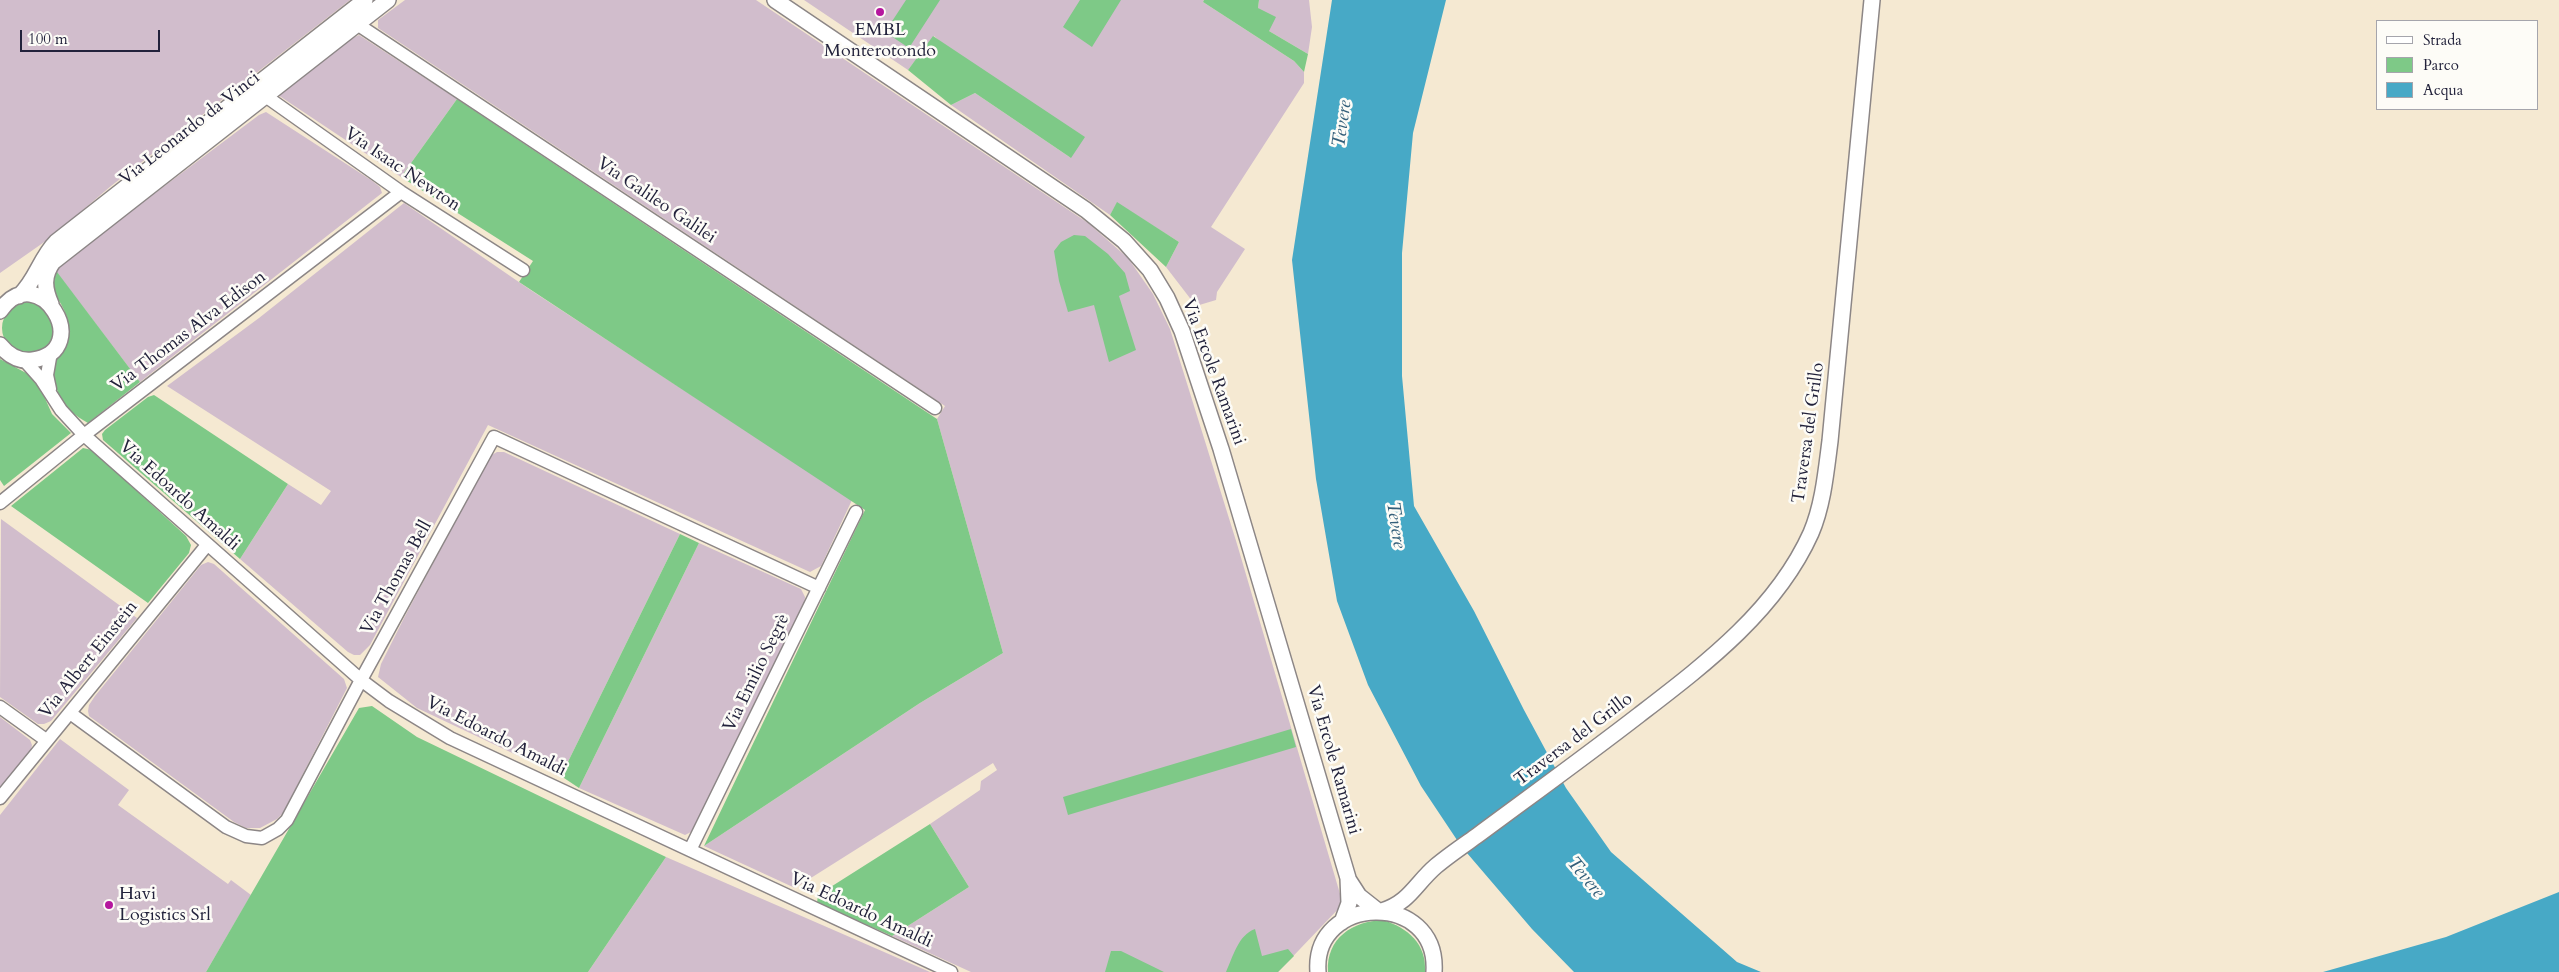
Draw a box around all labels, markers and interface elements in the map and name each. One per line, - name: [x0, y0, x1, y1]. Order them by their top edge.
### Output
- marker: EMBL Monterotondo: [874, 6, 886, 18]
- scale bar: [22, 20, 162, 52]
- place label: EMBL Monterotondo: [824, 20, 936, 62]
- legend: [2376, 20, 2539, 110]
- text: 100 m: [28, 29, 68, 49]
- text: Strada: [2423, 30, 2462, 50]
- text: Parco: [2423, 55, 2459, 75]
- street label: Via Leonardo da Vinci: [115, 67, 265, 191]
- text: Acqua: [2423, 80, 2463, 100]
- water label: Tevere: [1328, 99, 1358, 149]
- street label: Via Isaac Newton: [340, 123, 464, 217]
- street label: Via Galileo Galilei: [592, 153, 720, 249]
- street label: Via Thomas Alva Edison: [107, 267, 271, 397]
- street label: Via Ercole Ramarini: [1176, 296, 1250, 448]
- street label: Traversa del Grillo: [1788, 361, 1830, 505]
- street label: Via Edoardo Amaldi: [114, 436, 244, 556]
- water label: Tevere: [1380, 500, 1410, 550]
- street label: Via Thomas Bell: [357, 517, 437, 639]
- street label: Via Albert Einstein: [35, 597, 143, 723]
- street label: Via Emilio Segrè: [719, 611, 795, 735]
- street label: Via Ercole Ramarini: [1301, 683, 1365, 837]
- street label: Traversa del Grillo: [1511, 689, 1637, 791]
- street label: Via Edoardo Amaldi: [422, 692, 570, 782]
- water label: Tevere: [1561, 853, 1609, 903]
- street label: Via Edoardo Amaldi: [786, 868, 936, 954]
- place label: Havi Logistics Srl: [119, 884, 211, 926]
- marker: Havi Logistics Srl: [103, 899, 115, 911]

